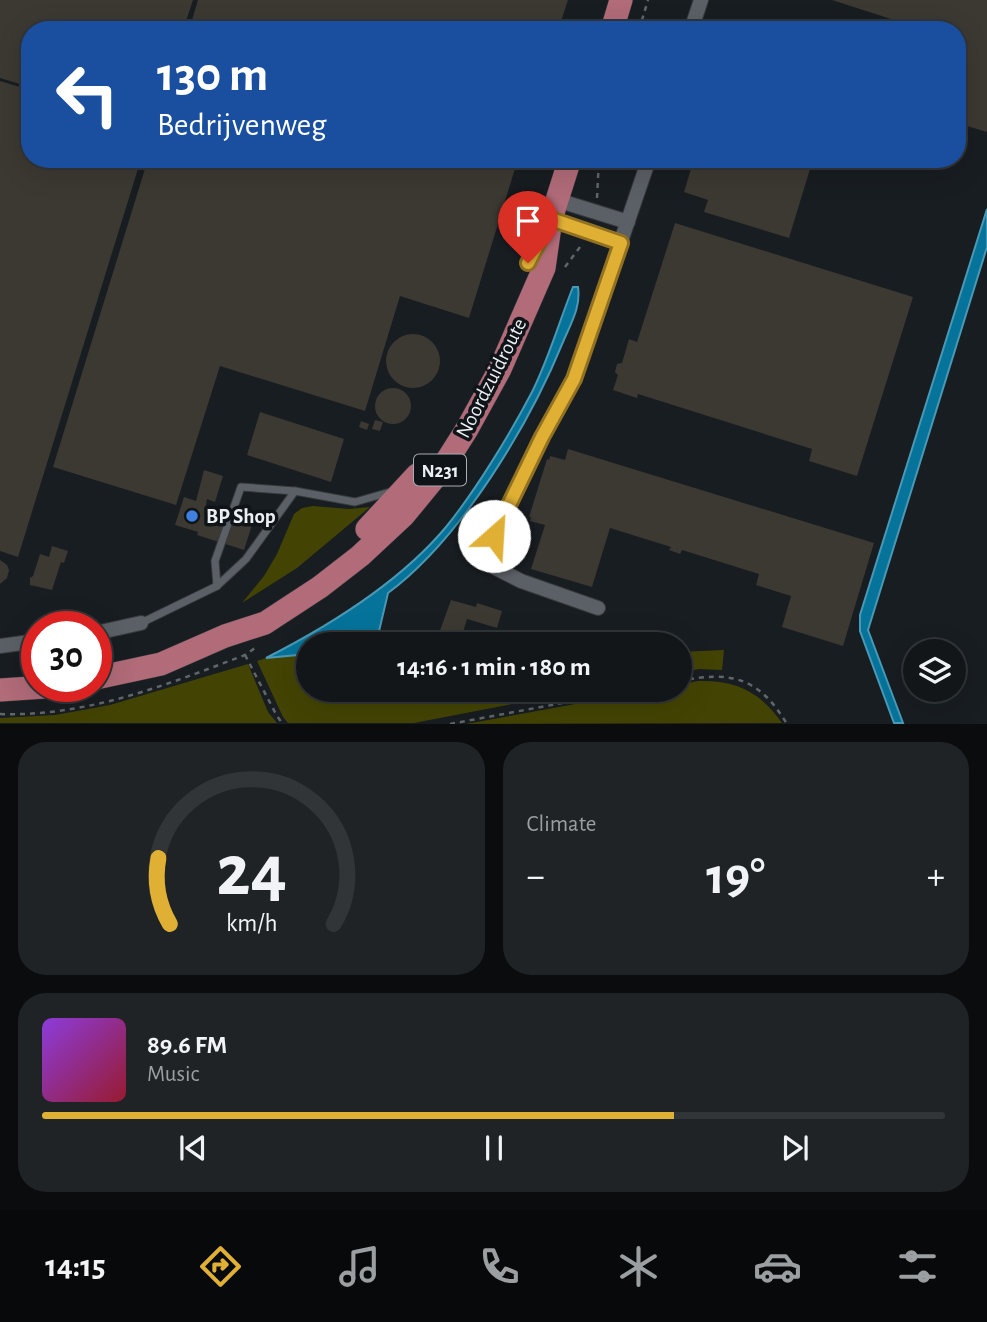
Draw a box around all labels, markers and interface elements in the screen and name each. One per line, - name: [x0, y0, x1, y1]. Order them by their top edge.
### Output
- icon: left: [42, 49, 133, 140]
- text: 130 m: [157, 51, 268, 100]
- text: Bedrijvenweg: [157, 109, 327, 141]
- pin: [498, 191, 558, 263]
- icon: arrive: [509, 202, 547, 240]
- street label: Noordzuidroute: [452, 315, 531, 441]
- road number: N231: [414, 454, 466, 485]
- position arrow: [457, 499, 531, 573]
- place label: BP Shop: [206, 506, 276, 527]
- marker: BP Shop: [184, 508, 200, 524]
- speed limit sign: 30: [21, 611, 112, 702]
- map controls: [903, 639, 966, 702]
- button: layers: [903, 639, 966, 702]
- text: 14:16 · 1 min · 180 m: [397, 654, 591, 680]
- text: Climate: [527, 813, 596, 836]
- text: 24: [216, 837, 287, 910]
- text: 19°: [706, 851, 765, 903]
- text: −: [527, 858, 545, 896]
- text: +: [927, 858, 945, 896]
- text: km/h: [225, 911, 277, 936]
- text: 89.6 FM: [147, 1032, 227, 1058]
- text: Music: [147, 1063, 199, 1086]
- icon: previous: [174, 1129, 212, 1167]
- icon: pause: [475, 1129, 513, 1167]
- icon: next: [776, 1129, 814, 1167]
- icon: directions: [196, 1242, 245, 1291]
- icon: music: [335, 1242, 384, 1291]
- icon: phone: [475, 1242, 524, 1291]
- icon: climate: [614, 1242, 663, 1291]
- icon: car: [753, 1242, 802, 1291]
- icon: filters: [893, 1242, 942, 1291]
- text: 14:15: [45, 1250, 105, 1282]

